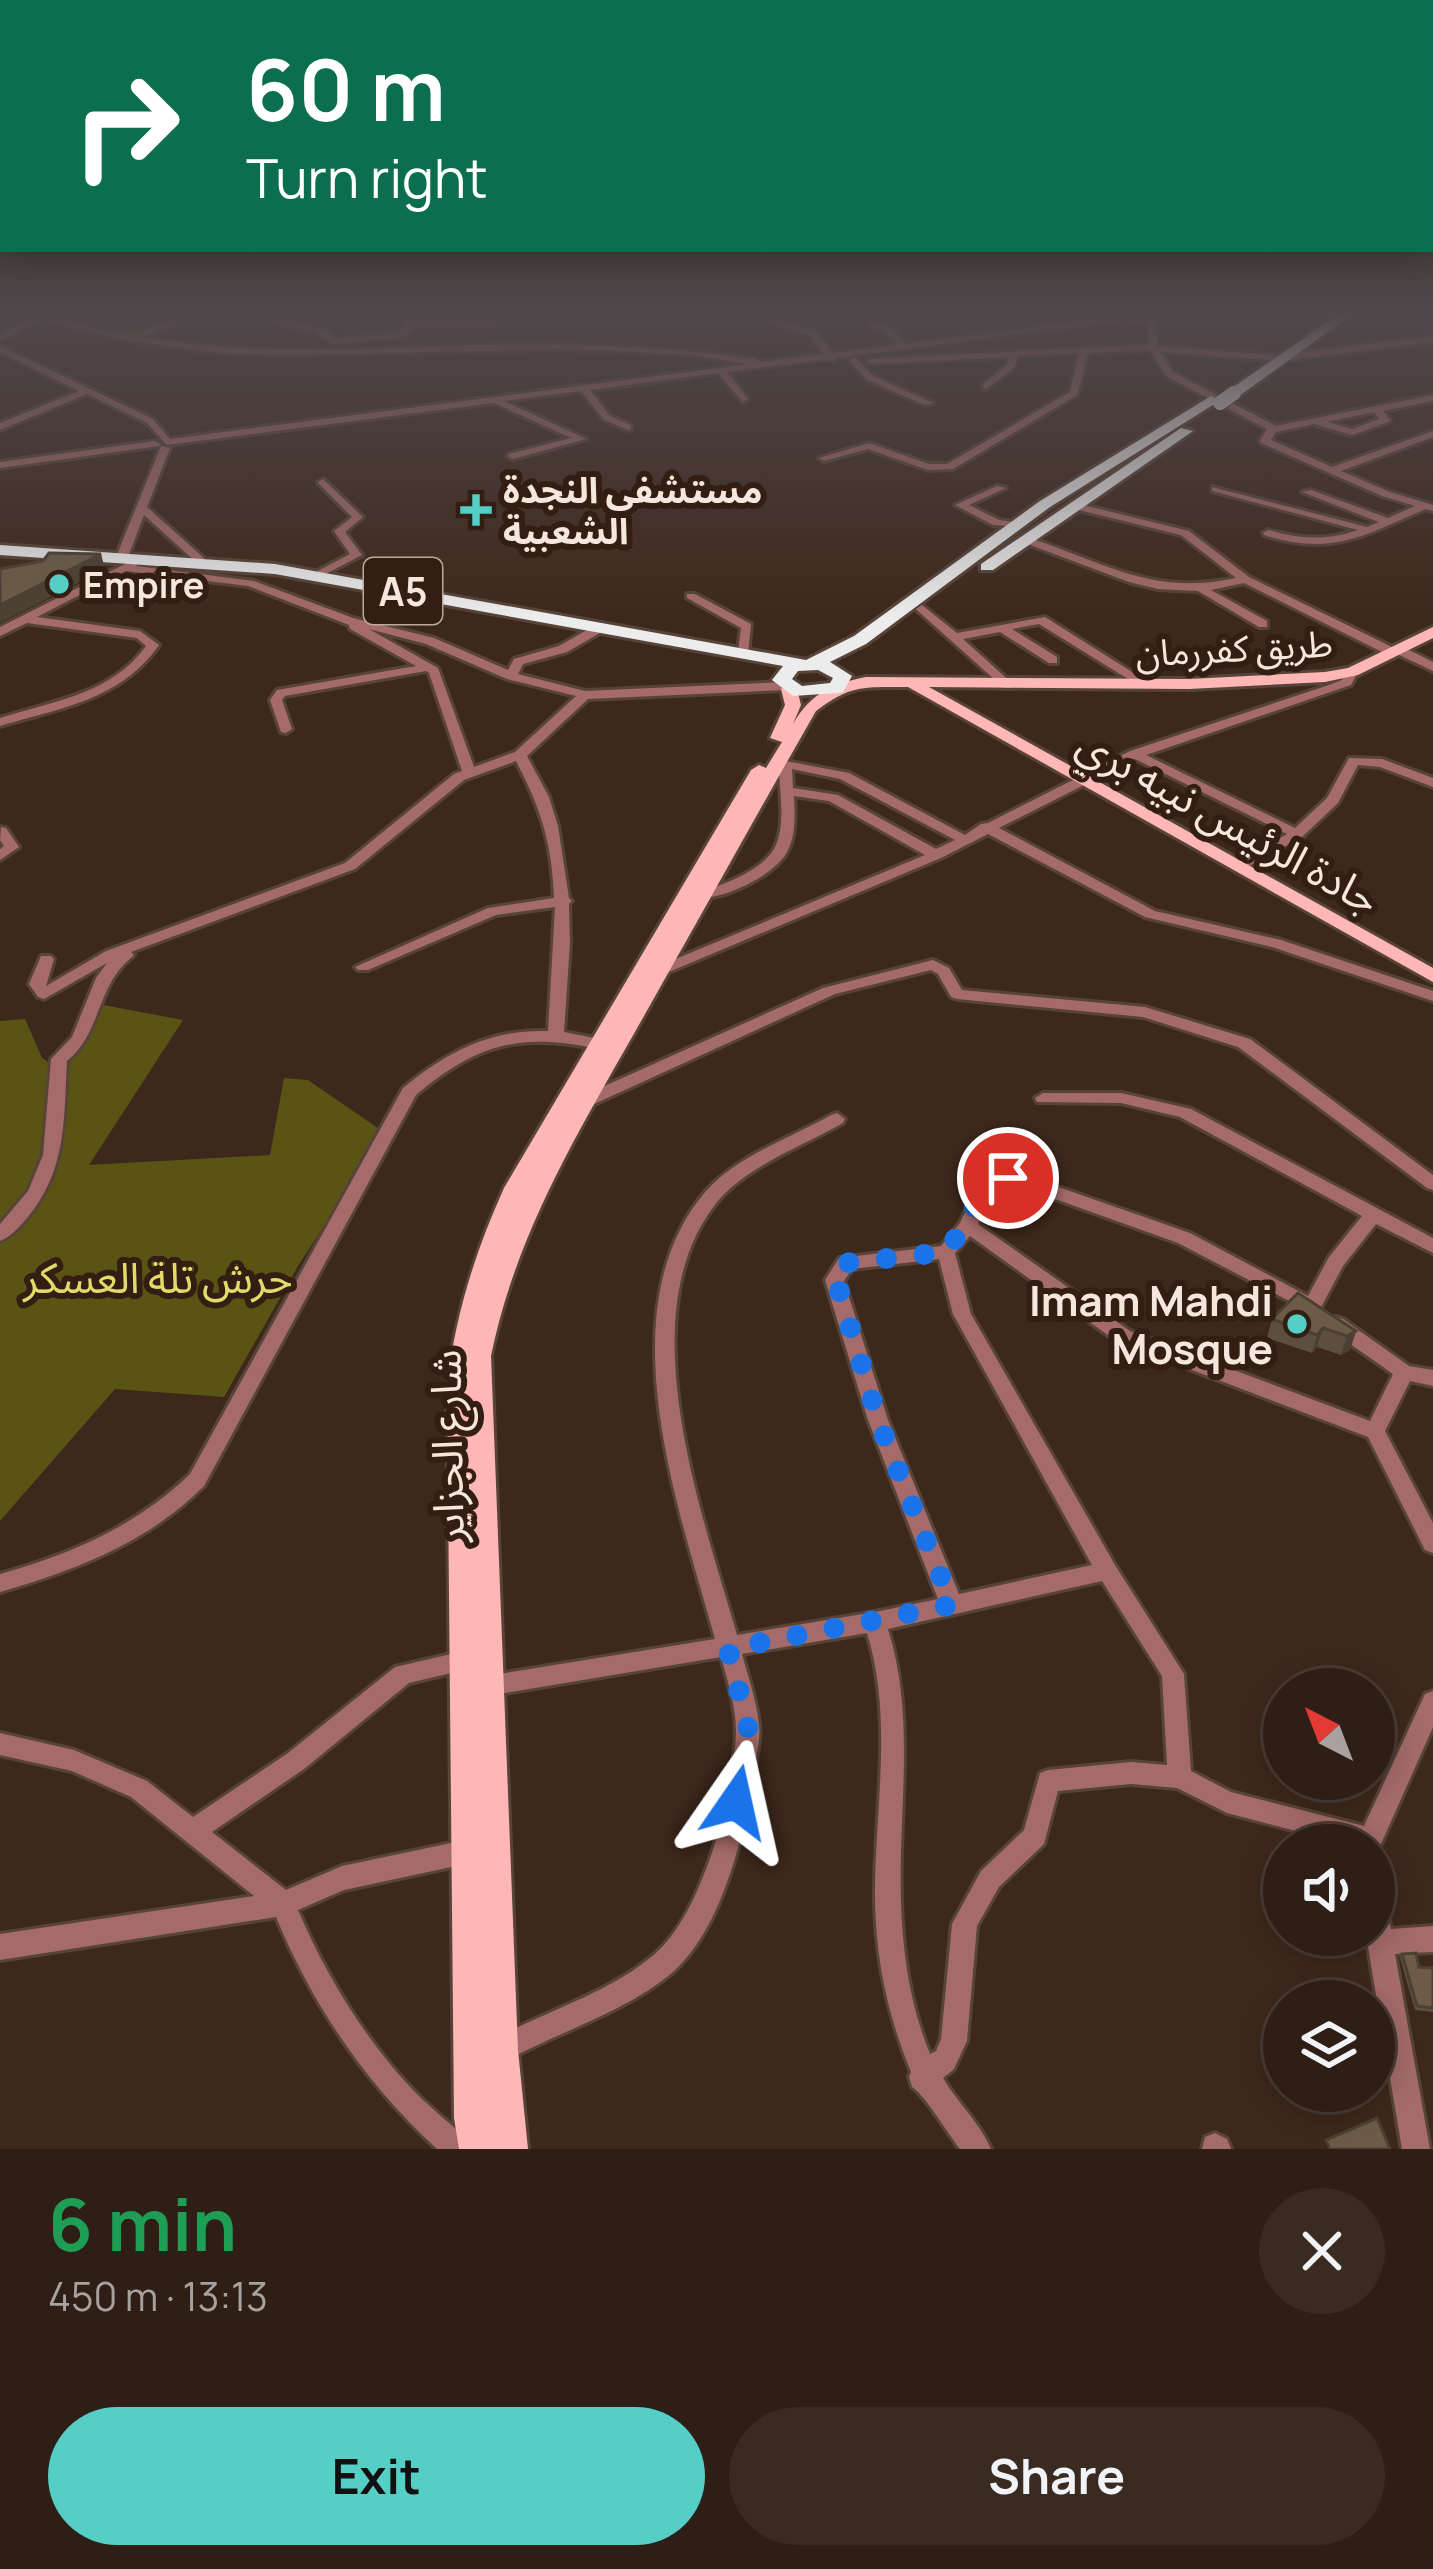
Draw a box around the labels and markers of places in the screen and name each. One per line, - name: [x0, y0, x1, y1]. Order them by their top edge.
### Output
- place label: مستشفى النجدة الشعبية: [503, 465, 763, 555]
- marker: مستشفى النجدة الشعبية: [460, 494, 492, 526]
- place label: Empire: [83, 560, 204, 609]
- marker: Empire: [46, 571, 72, 597]
- pin: [957, 1127, 1059, 1229]
- place label: Imam Mahdi Mosque: [1029, 1271, 1273, 1377]
- marker: Imam Mahdi Mosque: [1284, 1311, 1310, 1337]

